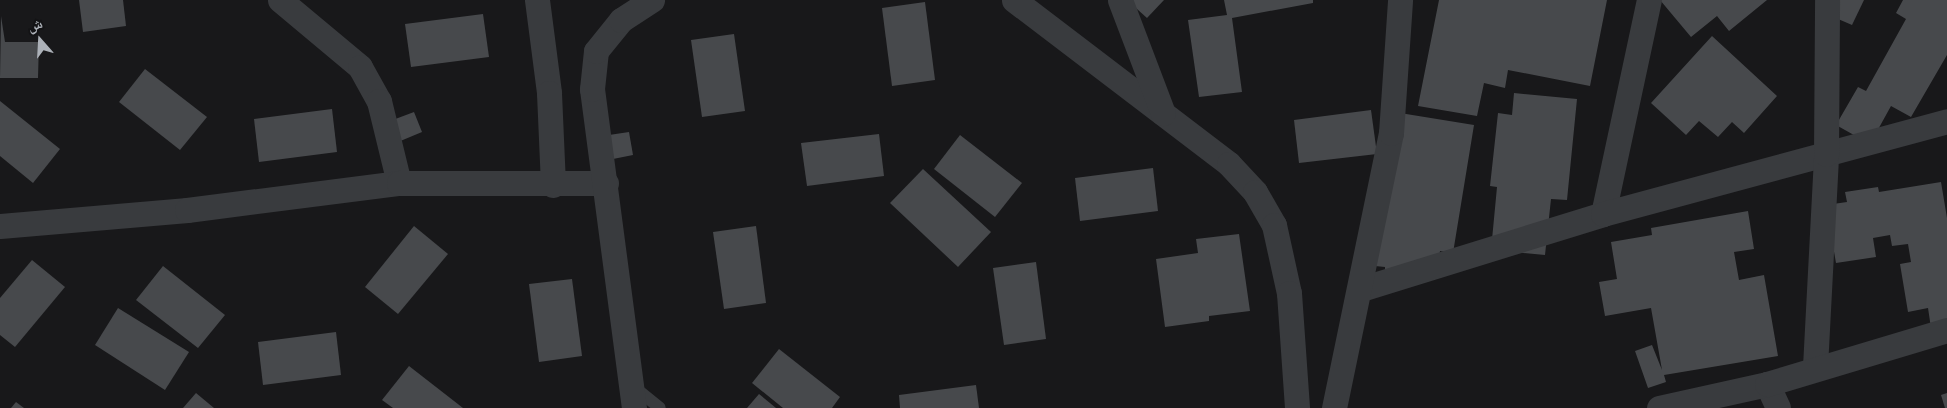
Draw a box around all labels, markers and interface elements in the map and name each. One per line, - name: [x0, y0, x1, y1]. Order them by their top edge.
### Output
- north arrow: [15, 15, 65, 65]
- text: ش: [25, 15, 45, 36]

